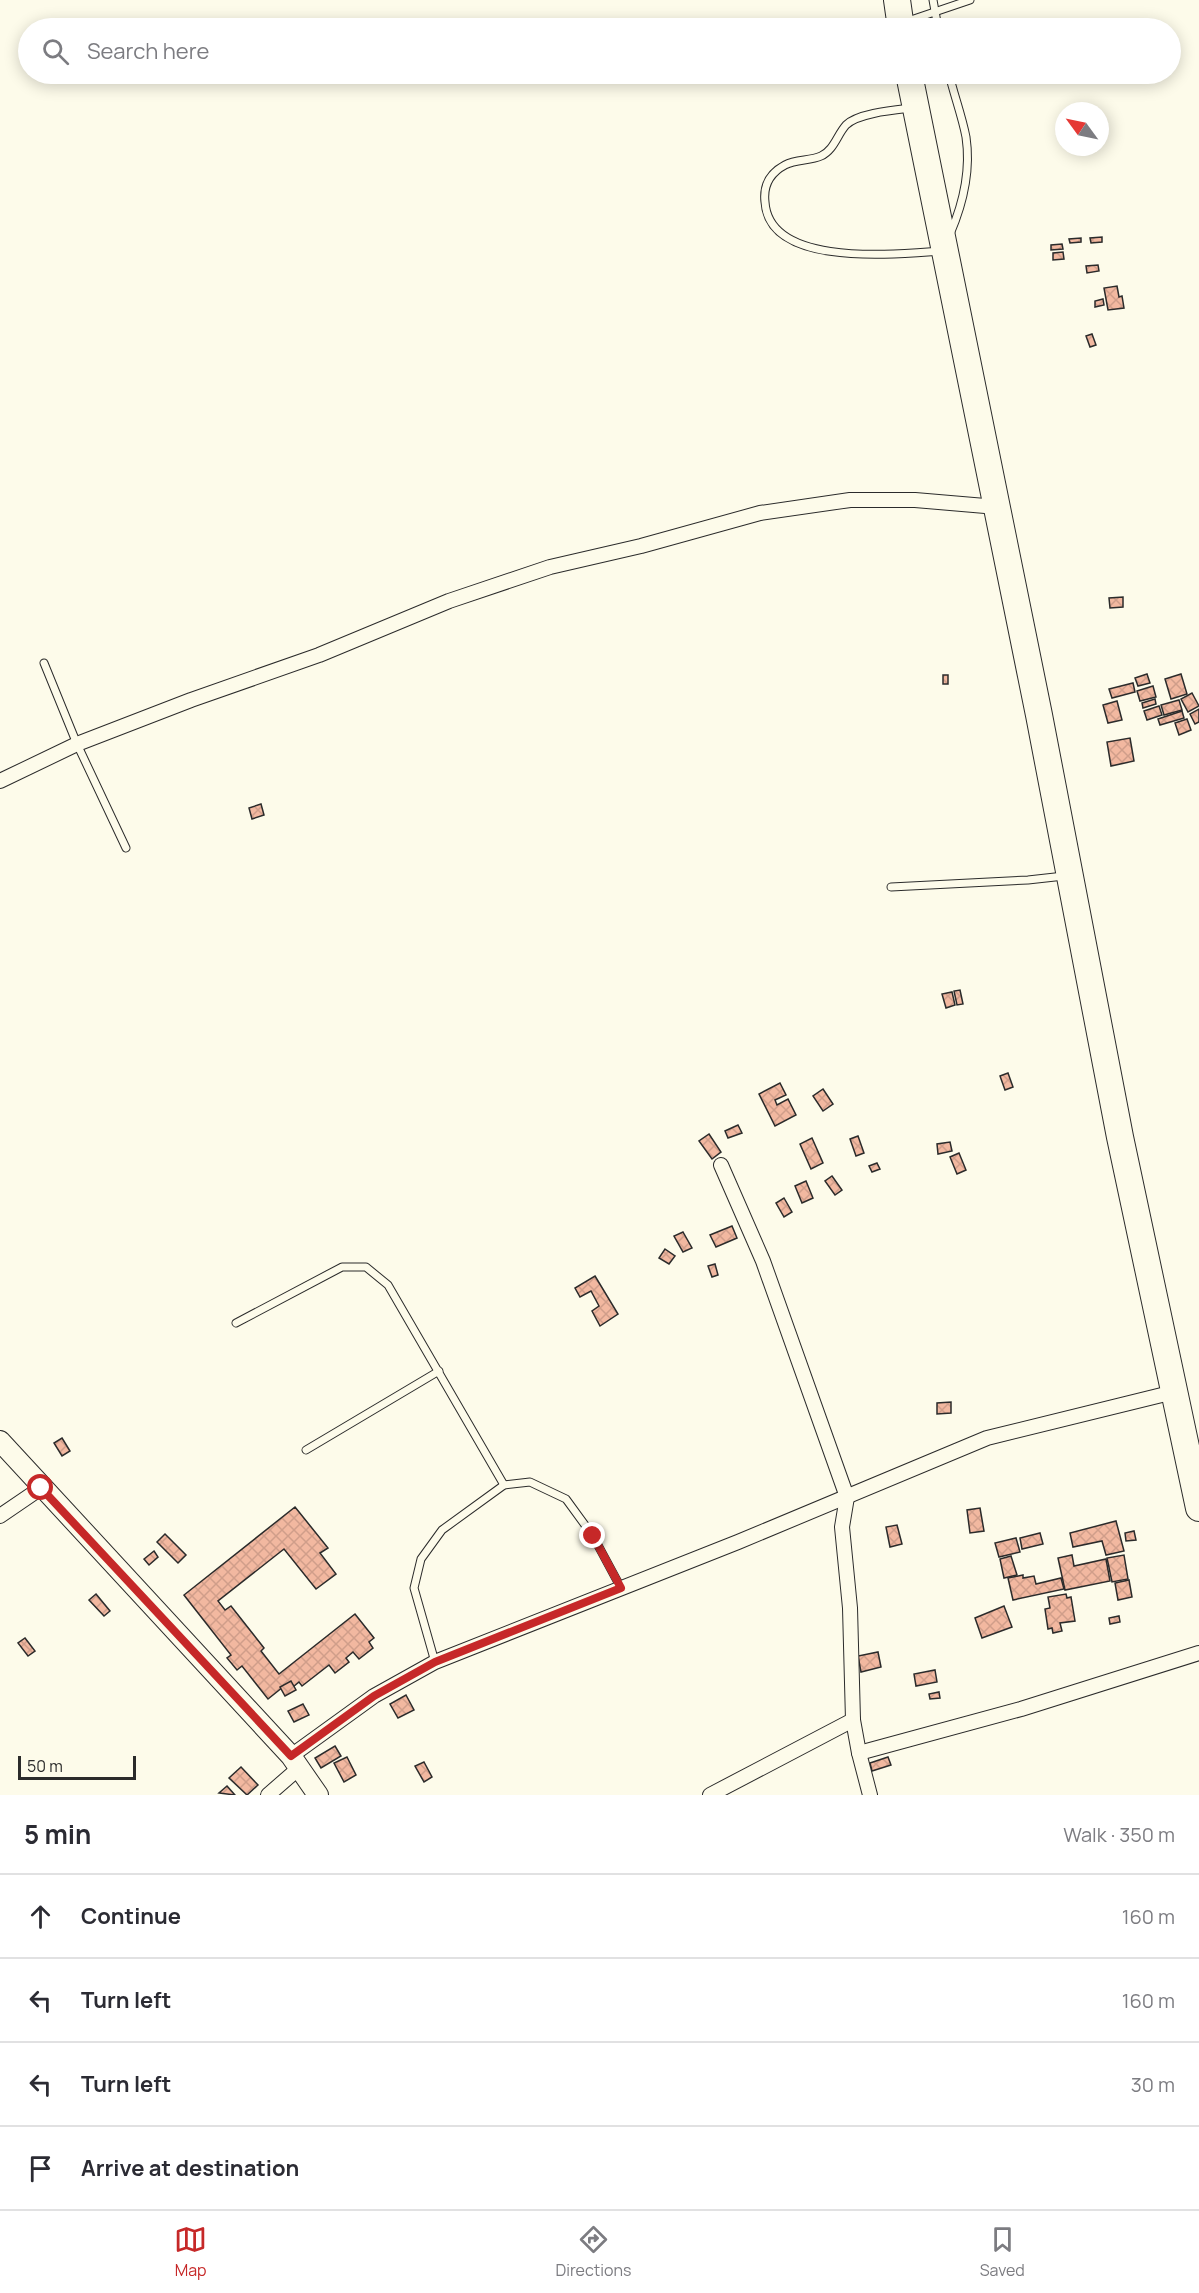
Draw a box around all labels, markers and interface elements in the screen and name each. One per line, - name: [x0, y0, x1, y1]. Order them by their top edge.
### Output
- search box: [18, 18, 1181, 84]
- icon: search: [39, 35, 72, 68]
- text: Search here: [87, 36, 209, 66]
- north arrow: [1055, 102, 1109, 156]
- route start: [27, 1474, 53, 1500]
- route end: [579, 1522, 605, 1548]
- scale bar: [18, 1753, 136, 1780]
- text: 50 m: [27, 1755, 63, 1777]
- text: 5 min: [24, 1816, 91, 1852]
- text: Walk · 350 m: [1063, 1821, 1175, 1848]
- icon: ahead: [24, 1900, 57, 1933]
- text: Continue: [81, 1901, 181, 1931]
- text: 160 m: [1122, 1903, 1175, 1930]
- icon: left: [24, 1984, 57, 2017]
- text: Turn left: [81, 1985, 171, 2015]
- text: 160 m: [1122, 1987, 1175, 2014]
- icon: left: [24, 2068, 57, 2101]
- text: Turn left: [81, 2069, 171, 2099]
- text: 30 m: [1131, 2071, 1175, 2098]
- icon: arrive: [24, 2152, 57, 2185]
- text: Arrive at destination: [81, 2153, 299, 2183]
- tab: Map: [174, 2223, 207, 2281]
- tab: Directions: [556, 2223, 631, 2281]
- tab: Saved: [980, 2223, 1025, 2281]

